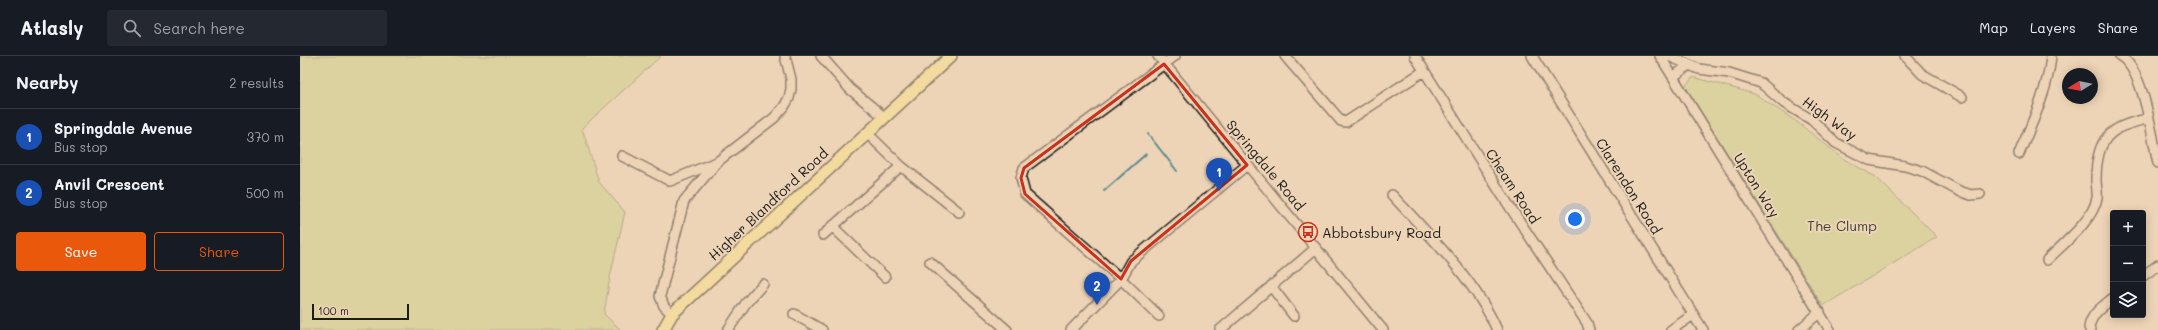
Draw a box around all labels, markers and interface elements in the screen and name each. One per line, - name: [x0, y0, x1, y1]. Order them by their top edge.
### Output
- search box: [107, 10, 387, 46]
- text: Atlasly: [20, 15, 83, 40]
- icon: search: [121, 17, 143, 39]
- text: Search here: [153, 18, 245, 38]
- text: Map: [1979, 18, 2008, 37]
- text: Layers: [2030, 18, 2076, 37]
- text: Share: [2098, 18, 2138, 37]
- north arrow: [2062, 68, 2098, 104]
- text: Nearby: [16, 71, 78, 93]
- text: 2 results: [229, 74, 284, 91]
- street label: High Way: [1799, 92, 1861, 144]
- street label: Springdale Road: [1222, 116, 1310, 214]
- text: Springdale Avenue: [54, 118, 193, 138]
- text: 1: [26, 128, 32, 145]
- text: 370 m: [247, 128, 284, 145]
- street label: Clarendon Road: [1592, 134, 1666, 238]
- text: Bus stop: [54, 138, 107, 155]
- street label: Higher Blandford Road: [704, 143, 832, 264]
- street label: Cheam Road: [1482, 145, 1544, 227]
- street label: Upton Way: [1730, 149, 1784, 221]
- pin: 1: [1206, 158, 1232, 191]
- text: Anvil Crescent: [54, 174, 164, 194]
- text: 2: [25, 184, 33, 201]
- text: 500 m: [246, 184, 284, 201]
- text: Bus stop: [54, 194, 107, 211]
- your location: [1565, 209, 1585, 229]
- map controls: [2110, 210, 2146, 318]
- button: +: [2110, 210, 2146, 246]
- park label: The Clump: [1807, 216, 1877, 235]
- bus stop icon: Abbotsbury Road: [1297, 221, 1319, 243]
- place label: Abbotsbury Road: [1322, 223, 1441, 242]
- button: Save: [16, 232, 146, 271]
- button: Share: [154, 232, 284, 271]
- button: −: [2110, 246, 2146, 282]
- pin: 2: [1084, 272, 1110, 305]
- button: layers: [2110, 282, 2146, 318]
- scale bar: [312, 302, 409, 321]
- text: 100 m: [318, 303, 349, 318]

